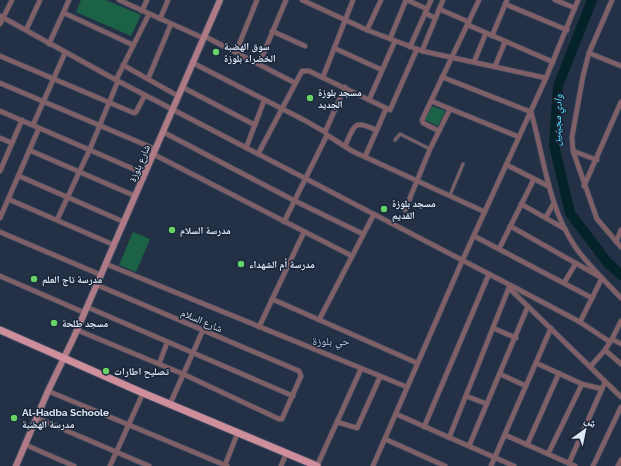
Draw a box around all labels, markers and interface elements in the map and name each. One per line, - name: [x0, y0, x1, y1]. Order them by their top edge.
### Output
- place label: سوق الهضبة الخضراء بلوزة: [224, 41, 276, 65]
- marker: سوق الهضبة الخضراء بلوزة: [211, 47, 221, 57]
- place label: مسجد بلوزة الجديد: [318, 87, 362, 110]
- marker: مسجد بلوزة الجديد: [305, 93, 315, 103]
- water label: وادي مجينين: [550, 94, 567, 146]
- street label: شارع بلوزة: [127, 143, 153, 184]
- place label: مسجد بلوزة القديم: [392, 198, 436, 223]
- marker: مسجد بلوزة القديم: [379, 204, 389, 214]
- marker: مدرسة السلام: [167, 225, 177, 235]
- place label: مدرسة السلام: [180, 225, 231, 237]
- place label: مدرسة أم الشهداء: [249, 258, 315, 271]
- marker: مدرسة أم الشهداء: [236, 259, 246, 269]
- marker: مدرسة تاج العلم: [29, 274, 39, 284]
- place label: مدرسة تاج العلم: [42, 274, 102, 287]
- street label: شارع السلام: [179, 307, 224, 336]
- marker: مسجد طلحة: [49, 318, 59, 328]
- place label: مسجد طلحة: [62, 318, 108, 329]
- district label: حي بلوزة: [313, 335, 349, 350]
- marker: تصليح اطارات: [101, 366, 111, 376]
- place label: تصليح اطارات: [114, 366, 169, 379]
- place label: Al-Hadba Schoole مدرسة الهضبة: [22, 407, 109, 431]
- north arrow: [565, 410, 605, 450]
- marker: Al-Hadba Schoole مدرسة الهضبة: [9, 413, 19, 423]
- text: ش: [581, 413, 599, 432]

